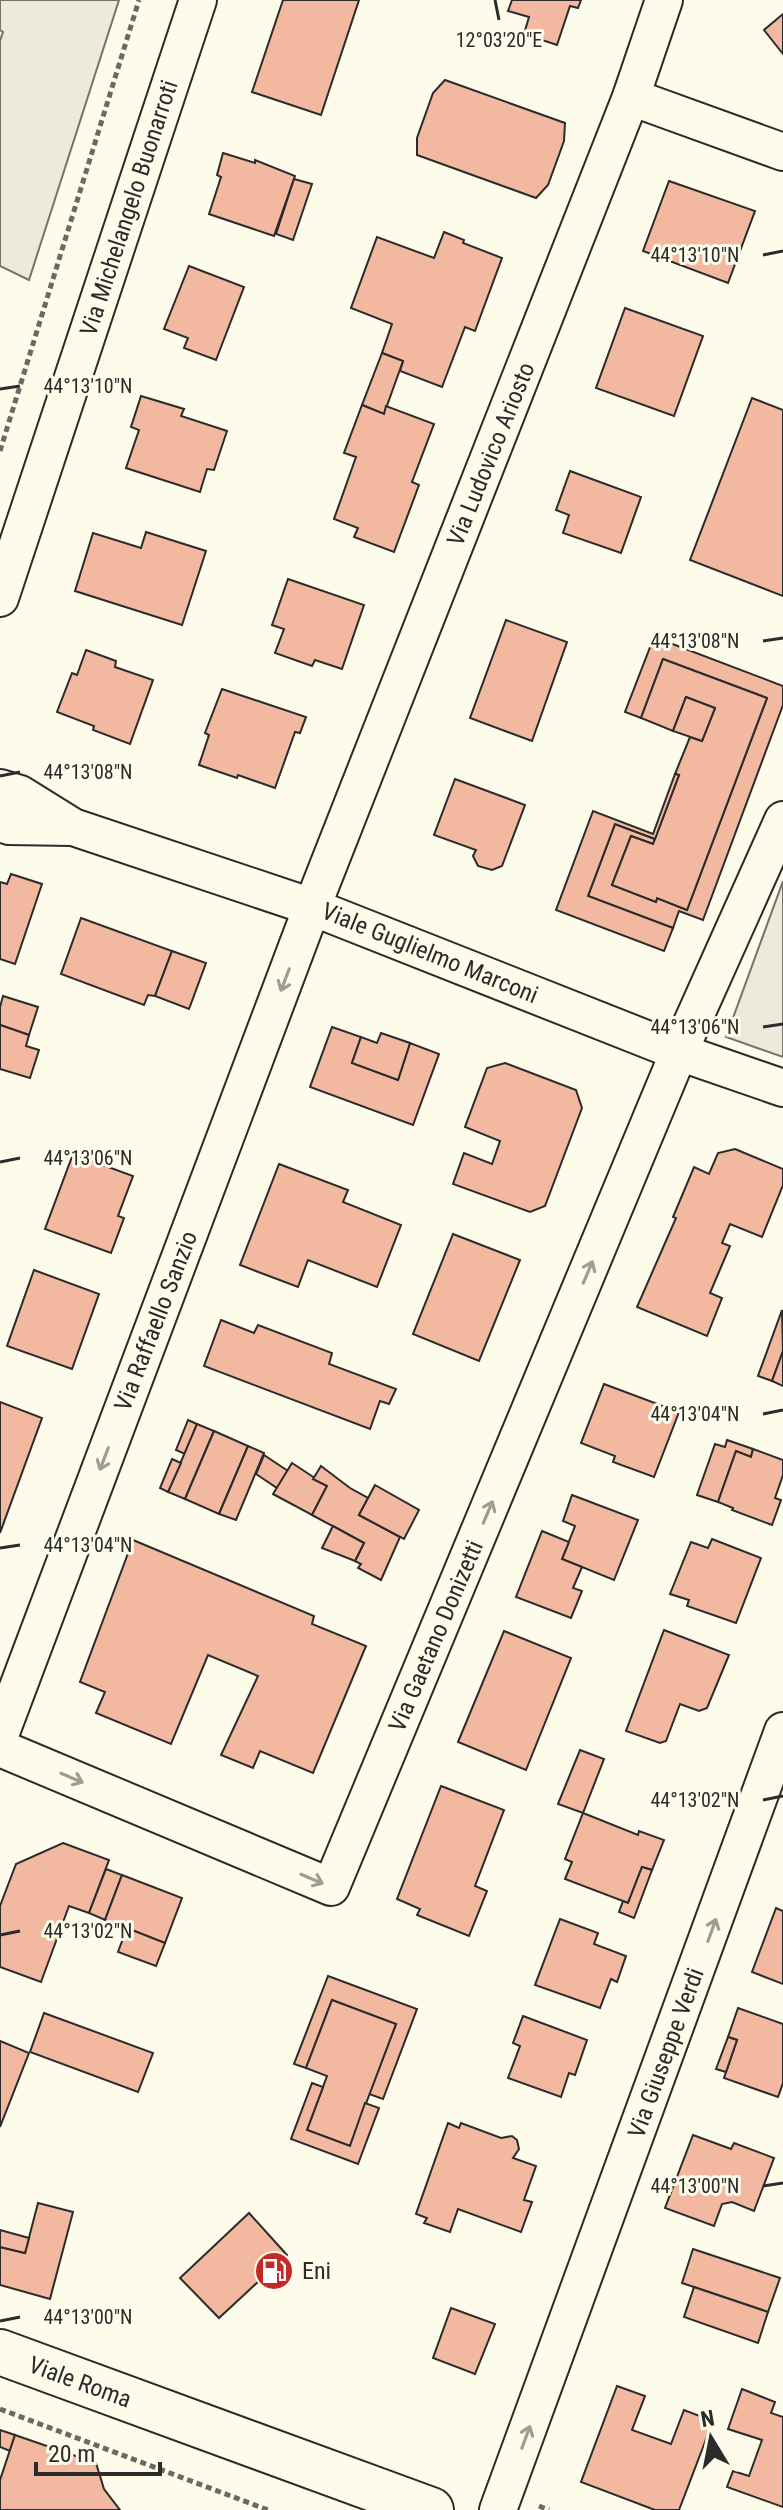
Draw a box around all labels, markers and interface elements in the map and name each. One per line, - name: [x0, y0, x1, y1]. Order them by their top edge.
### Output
- text: 12°03'20"E: [456, 28, 542, 52]
- street label: Via Michelangelo Buonarroti: [74, 77, 184, 339]
- text: 44°13'10"N: [650, 243, 740, 267]
- street label: Via Ludovico Ariosto: [441, 358, 541, 550]
- text: 44°13'10"N: [43, 374, 133, 398]
- text: 44°13'08"N: [650, 629, 740, 653]
- text: 44°13'08"N: [43, 760, 133, 784]
- street label: Viale Guglielmo Marconi: [318, 897, 542, 1009]
- one-way arrow: [277, 967, 291, 992]
- text: 44°13'06"N: [650, 1015, 740, 1039]
- text: 44°13'06"N: [43, 1146, 133, 1170]
- street label: Via Raffaello Sanzio: [109, 1227, 203, 1415]
- one-way arrow: [581, 1260, 596, 1285]
- text: 44°13'04"N: [650, 1402, 740, 1426]
- one-way arrow: [96, 1446, 110, 1471]
- one-way arrow: [481, 1500, 496, 1525]
- text: 44°13'04"N: [43, 1533, 133, 1557]
- street label: Via Gaetano Donizetti: [383, 1536, 489, 1736]
- one-way arrow: [59, 1772, 84, 1787]
- text: 44°13'02"N: [650, 1788, 740, 1812]
- one-way arrow: [299, 1873, 323, 1888]
- one-way arrow: [705, 1918, 720, 1943]
- text: 44°13'02"N: [43, 1919, 133, 1943]
- street label: Via Giuseppe Verdi: [622, 1964, 710, 2142]
- text: 44°13'00"N: [650, 2174, 740, 2198]
- fuel station icon: Eni: [253, 2250, 295, 2292]
- place label: Eni: [302, 2257, 331, 2285]
- text: 44°13'00"N: [43, 2305, 133, 2329]
- street label: Viale Roma: [25, 2351, 135, 2413]
- north arrow: [671, 2398, 751, 2478]
- text: N: [699, 2405, 716, 2432]
- one-way arrow: [519, 2425, 534, 2450]
- scale bar: [36, 2426, 160, 2476]
- text: 20 m: [48, 2440, 95, 2468]

